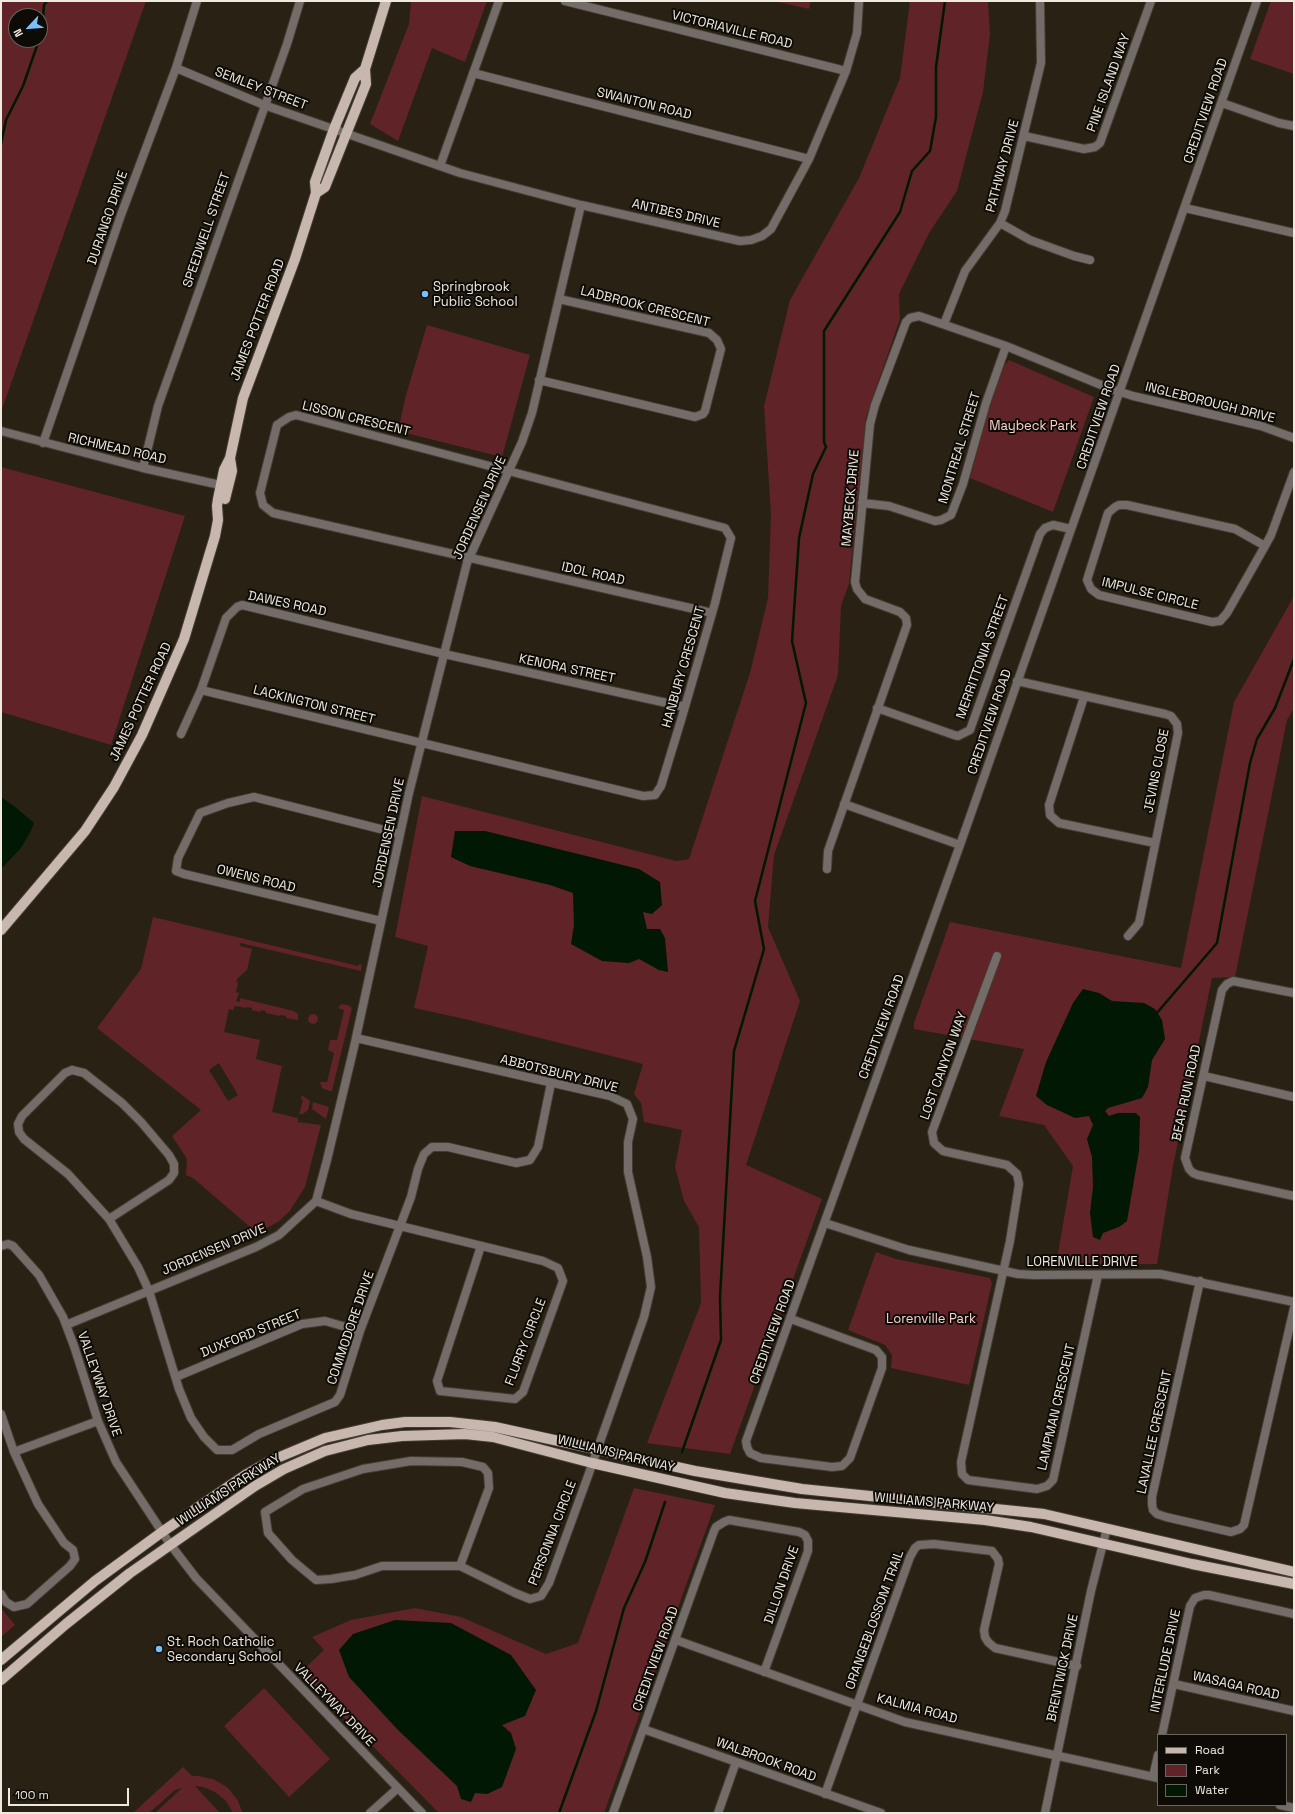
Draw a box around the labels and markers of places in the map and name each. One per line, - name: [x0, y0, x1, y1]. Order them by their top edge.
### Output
- place label: Springbrook Public School: [433, 279, 518, 310]
- marker: Springbrook Public School: [420, 289, 430, 299]
- place label: St. Roch Catholic Secondary School: [167, 1634, 281, 1665]
- marker: St. Roch Catholic Secondary School: [154, 1644, 164, 1654]

